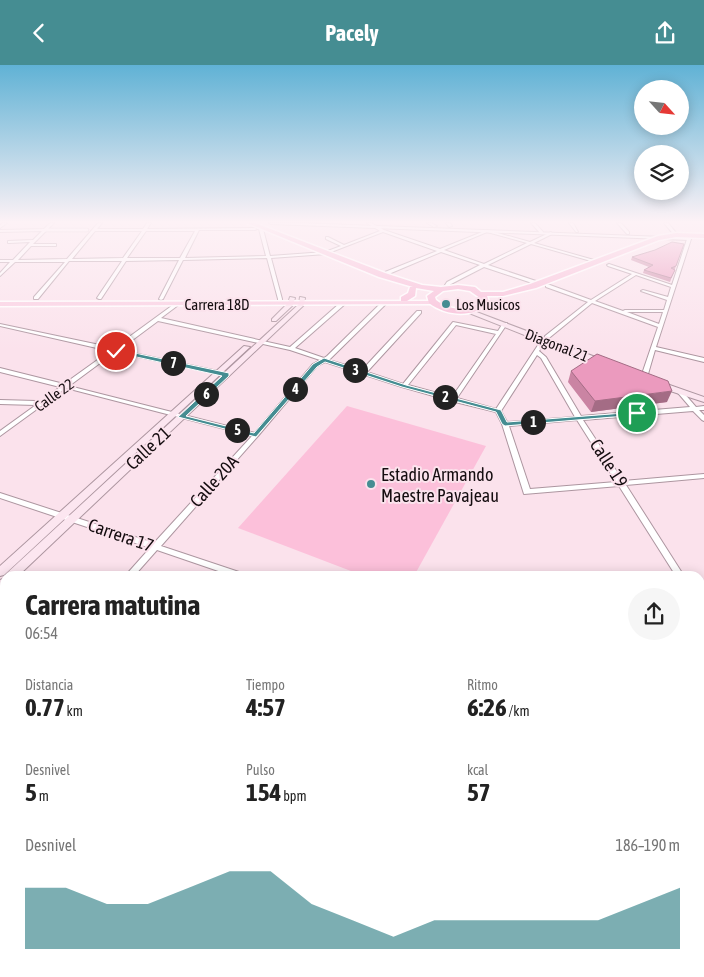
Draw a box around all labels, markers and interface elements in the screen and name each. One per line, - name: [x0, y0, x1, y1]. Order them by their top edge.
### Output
- icon: back: [25, 19, 53, 47]
- icon: share: [651, 19, 679, 47]
- text: Pacely: [325, 20, 379, 46]
- north arrow: [634, 80, 689, 135]
- map controls: [634, 80, 689, 200]
- button: layers: [634, 145, 689, 200]
- street label: Carrera 18D: [184, 296, 250, 313]
- place label: Los Musicos: [456, 296, 520, 313]
- marker: Los Musicos: [440, 298, 452, 310]
- street label: Diagonal 21: [523, 325, 591, 365]
- pin: [95, 330, 137, 372]
- icon: check: [102, 337, 130, 365]
- pin: 7: [160, 351, 186, 375]
- text: 7: [170, 355, 177, 371]
- pin: 3: [342, 357, 368, 383]
- text: 3: [352, 362, 359, 378]
- street label: Calle 22: [31, 375, 77, 415]
- pin: 4: [282, 377, 308, 401]
- pin: 6: [194, 381, 218, 407]
- text: 4: [292, 381, 299, 397]
- pin: 2: [432, 385, 458, 409]
- text: 6: [203, 386, 210, 402]
- text: 2: [442, 389, 449, 405]
- pin: [616, 392, 658, 434]
- icon: arrive: [623, 399, 651, 427]
- pin: 1: [520, 409, 546, 435]
- text: 1: [530, 414, 537, 430]
- pin: 5: [224, 417, 250, 443]
- street label: Calle 21: [121, 422, 175, 474]
- text: 5: [234, 422, 241, 438]
- street label: Calle 19: [586, 435, 632, 491]
- street label: Calle 20A: [185, 451, 243, 511]
- place label: Estadio Armando Maestre Pavajeau: [381, 464, 499, 506]
- marker: Estadio Armando Maestre Pavajeau: [365, 478, 377, 490]
- street label: Carrera 17: [85, 514, 157, 556]
- button: share: [628, 588, 680, 640]
- text: Carrera matutina: [25, 589, 200, 621]
- text: 06:54: [25, 624, 58, 642]
- text: Distancia: [25, 677, 73, 693]
- text: Tiempo: [246, 677, 285, 693]
- text: Ritmo: [467, 677, 498, 693]
- text: 0.77: [25, 693, 65, 721]
- text: 4:57: [246, 693, 286, 721]
- text: 6:26: [467, 693, 507, 721]
- text: km: [65, 703, 83, 719]
- text: /km: [507, 703, 530, 719]
- text: Desnivel: [25, 762, 70, 778]
- text: Pulso: [246, 762, 275, 778]
- text: kcal: [467, 762, 488, 778]
- text: 5: [25, 778, 37, 806]
- text: 154: [246, 778, 281, 806]
- text: 57: [467, 778, 491, 806]
- text: m: [37, 788, 49, 804]
- text: bpm: [281, 788, 307, 804]
- text: Desnivel: [25, 836, 76, 854]
- text: 186–190 m: [616, 836, 680, 854]

